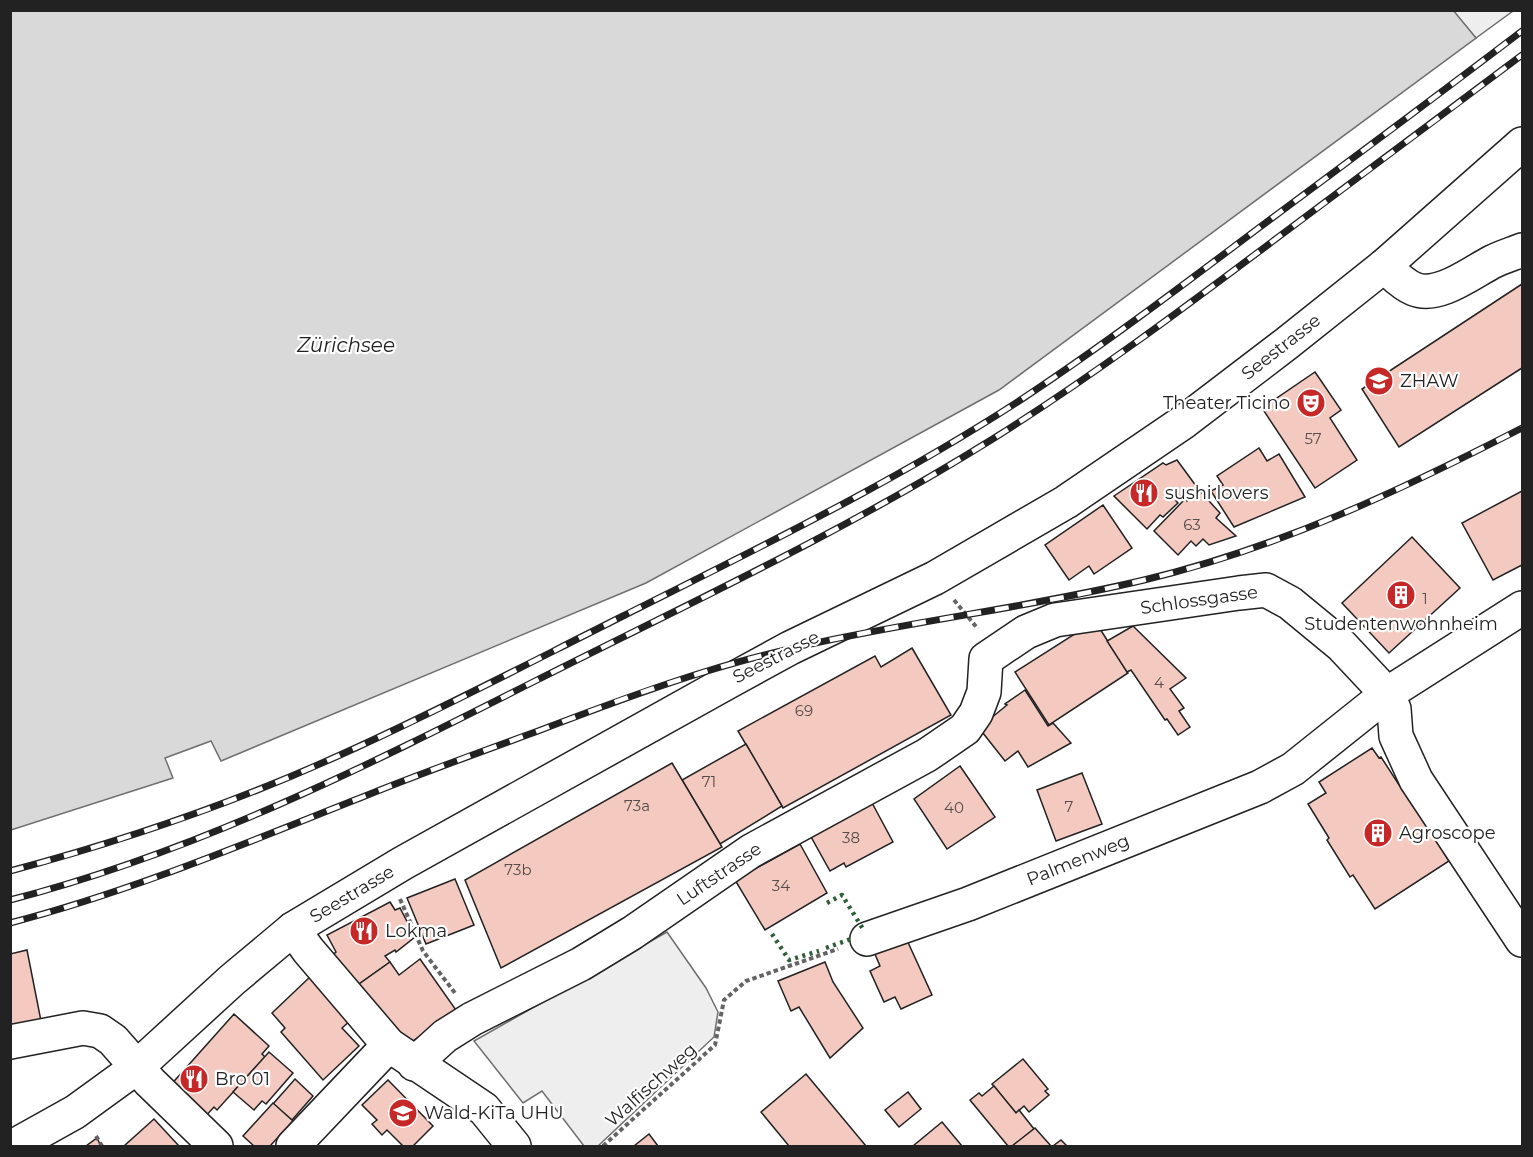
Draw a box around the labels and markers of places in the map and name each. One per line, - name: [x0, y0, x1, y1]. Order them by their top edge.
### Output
- school or university icon: ZHAW: [1363, 365, 1395, 397]
- place label: ZHAW: [1400, 370, 1459, 392]
- theatre icon: Theater Ticino: [1295, 387, 1327, 419]
- place label: Theater Ticino: [1163, 392, 1290, 414]
- restaurant icon: sushi lovers: [1128, 477, 1160, 509]
- place label: sushi lovers: [1165, 482, 1269, 504]
- building icon: Studentenwohnheim: [1385, 579, 1417, 611]
- place label: Studentenwohnheim: [1304, 613, 1498, 635]
- building icon: Agroscope: [1362, 817, 1394, 849]
- place label: Agroscope: [1399, 822, 1496, 844]
- restaurant icon: Lokma: [348, 915, 380, 947]
- place label: Lokma: [385, 920, 447, 942]
- restaurant icon: Bro 01: [178, 1063, 210, 1095]
- place label: Bro 01: [215, 1068, 270, 1090]
- school or university icon: Wald-KiTa UHU: [387, 1097, 419, 1129]
- place label: Wald-KiTa UHU: [424, 1102, 563, 1124]

